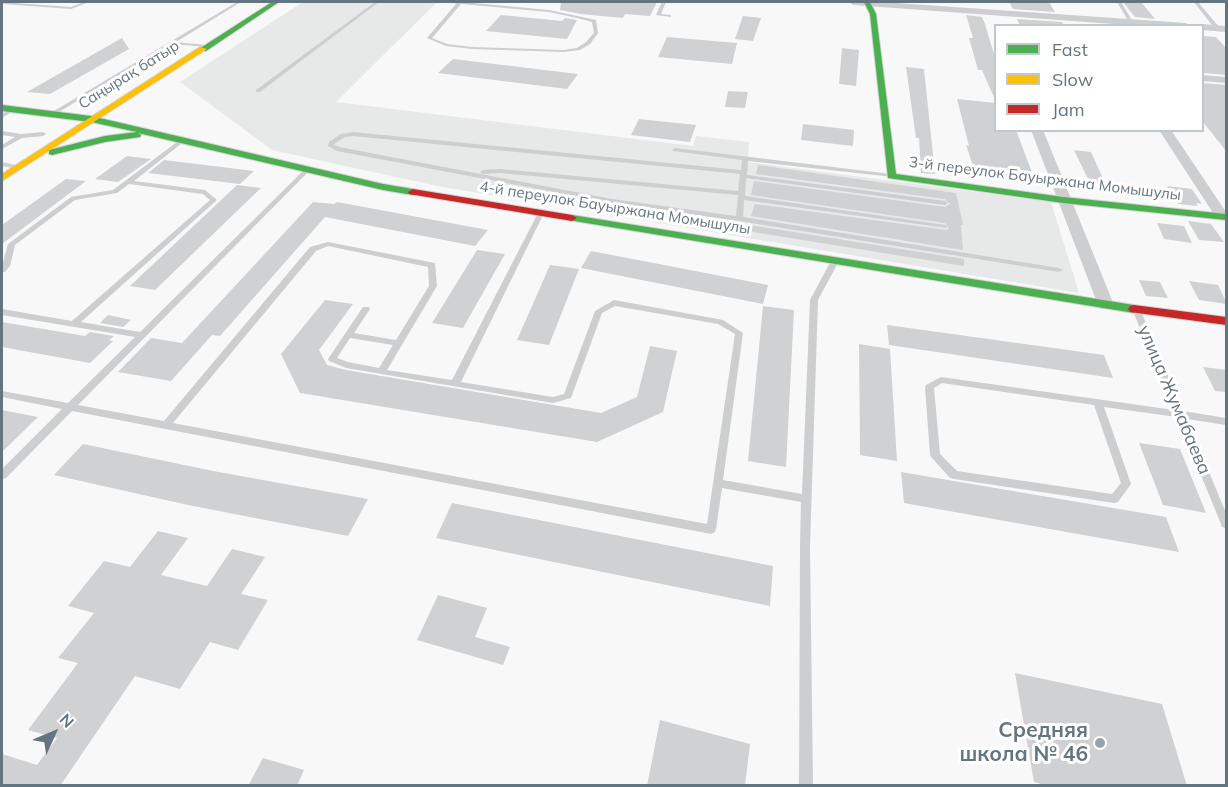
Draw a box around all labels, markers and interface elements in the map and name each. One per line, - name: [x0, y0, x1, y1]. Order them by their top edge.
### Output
- legend: [994, 24, 1204, 132]
- street label: Саңырақ батыр: [75, 37, 183, 113]
- text: Fast: [1052, 38, 1088, 61]
- text: Slow: [1052, 68, 1093, 91]
- text: Jam: [1052, 98, 1085, 121]
- street label: 3-й переулок Бауыржана Момышулы: [908, 153, 1182, 205]
- street label: 4-й переулок Бауыржана Момышулы: [478, 178, 752, 238]
- street label: улица Жумабаева: [1133, 322, 1215, 478]
- north arrow: [24, 703, 84, 763]
- text: N: [56, 709, 78, 732]
- place label: Средняя школа № 46: [959, 718, 1088, 768]
- marker: Средняя школа № 46: [1093, 736, 1107, 750]

